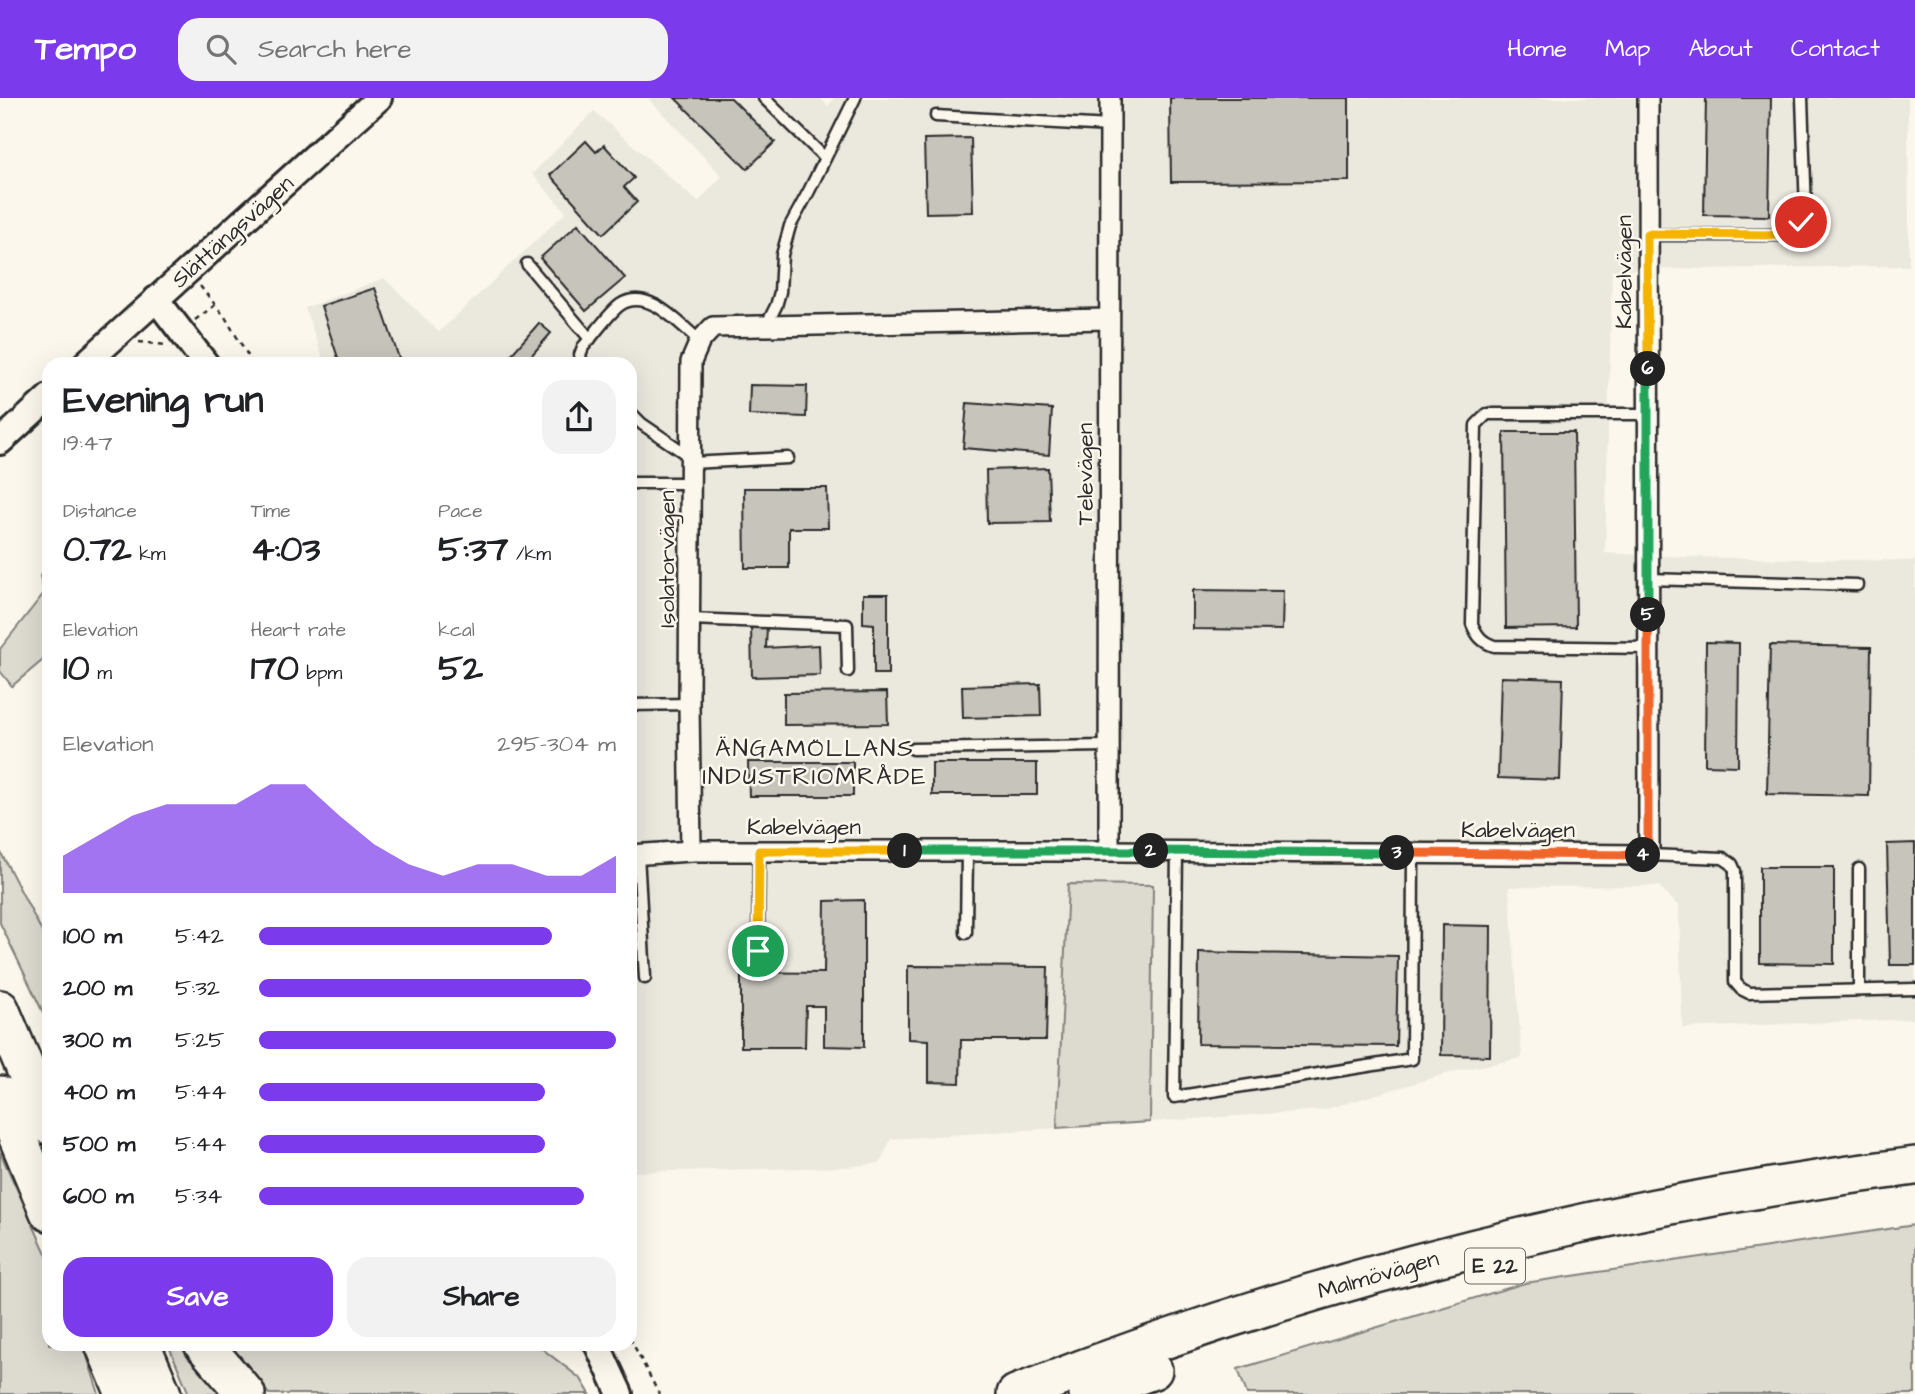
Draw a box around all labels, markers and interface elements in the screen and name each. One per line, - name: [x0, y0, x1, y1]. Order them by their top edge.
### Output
- search box: [178, 18, 668, 81]
- text: Tempo: [35, 26, 136, 72]
- icon: search: [202, 30, 240, 68]
- text: Search here: [258, 31, 411, 67]
- text: Home: [1507, 32, 1567, 66]
- text: Map: [1605, 32, 1650, 66]
- text: About: [1688, 32, 1753, 66]
- text: Contact: [1791, 32, 1880, 66]
- street label: Slättängsvägen: [164, 168, 302, 296]
- pin: [1771, 192, 1831, 252]
- icon: check: [1782, 203, 1820, 241]
- street label: Kabelvägen: [1608, 215, 1641, 329]
- pin: 6: [1630, 352, 1666, 386]
- text: 6: [1642, 355, 1653, 382]
- text: Evening run: [63, 375, 264, 427]
- button: share: [542, 380, 616, 454]
- street label: Televägen: [1069, 423, 1102, 525]
- text: 19:47: [63, 427, 113, 459]
- street label: Isolatorvägen: [651, 490, 684, 628]
- text: Distance: [63, 498, 137, 525]
- text: Time: [251, 498, 290, 525]
- text: Pace: [438, 498, 482, 525]
- text: 0.72: [63, 525, 132, 574]
- text: 4:03: [251, 525, 320, 574]
- text: 5:37: [438, 525, 508, 574]
- text: km: [132, 541, 166, 568]
- text: /km: [508, 541, 551, 568]
- pin: 5: [1630, 598, 1666, 632]
- text: 5: [1641, 601, 1654, 628]
- text: Elevation: [63, 617, 138, 644]
- text: Heart rate: [251, 617, 346, 644]
- text: kcal: [438, 617, 475, 644]
- text: 10: [63, 644, 90, 693]
- text: 170: [251, 644, 299, 693]
- text: 52: [438, 644, 483, 693]
- text: m: [90, 660, 112, 687]
- text: bpm: [299, 660, 342, 687]
- text: Elevation: [63, 728, 154, 760]
- text: 295–304 m: [497, 728, 616, 760]
- district label: ÄNGAMÖLLANS INDUSTRIOMRÅDE: [702, 732, 928, 794]
- street label: Kabelvägen: [747, 811, 861, 844]
- street label: Kabelvägen: [1461, 814, 1575, 847]
- pin: 1: [888, 834, 922, 868]
- pin: 2: [1134, 834, 1168, 868]
- pin: 3: [1380, 836, 1414, 870]
- text: 1: [903, 837, 906, 864]
- text: 2: [1145, 837, 1156, 864]
- pin: 4: [1626, 838, 1660, 872]
- text: 3: [1392, 839, 1401, 866]
- text: 4: [1636, 841, 1649, 868]
- text: 100 m: [63, 920, 122, 952]
- text: 5:42: [175, 920, 224, 952]
- pin: [728, 921, 788, 981]
- icon: arrive: [739, 932, 777, 970]
- text: 200 m: [63, 972, 132, 1004]
- text: 5:32: [175, 972, 220, 1004]
- text: 300 m: [63, 1024, 131, 1056]
- text: 5:25: [175, 1024, 225, 1056]
- text: 400 m: [63, 1076, 135, 1108]
- text: 5:44: [175, 1076, 226, 1108]
- text: 500 m: [63, 1128, 135, 1160]
- text: 5:44: [175, 1128, 226, 1160]
- text: 600 m: [63, 1180, 134, 1212]
- text: 5:34: [175, 1180, 222, 1212]
- street label: Malmövägen: [1314, 1242, 1443, 1308]
- road number: E 22: [1465, 1248, 1525, 1284]
- button: Save: [63, 1257, 333, 1337]
- button: Share: [347, 1257, 616, 1337]

